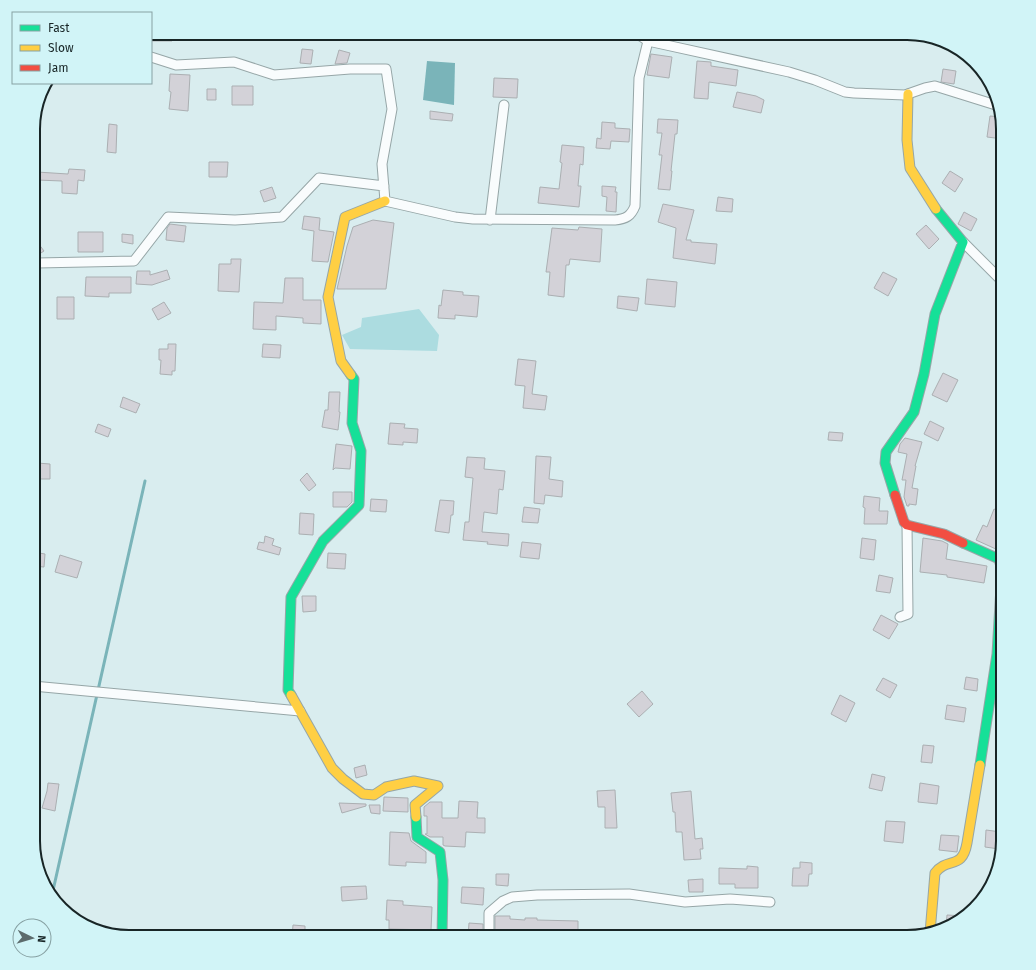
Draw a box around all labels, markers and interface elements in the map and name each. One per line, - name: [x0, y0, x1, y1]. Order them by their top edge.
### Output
- legend: [12, 12, 152, 84]
- text: Fast: [48, 21, 70, 35]
- text: Slow: [48, 41, 74, 55]
- text: Jam: [48, 61, 68, 75]
- north arrow: [12, 918, 52, 958]
- text: N: [35, 935, 48, 943]

